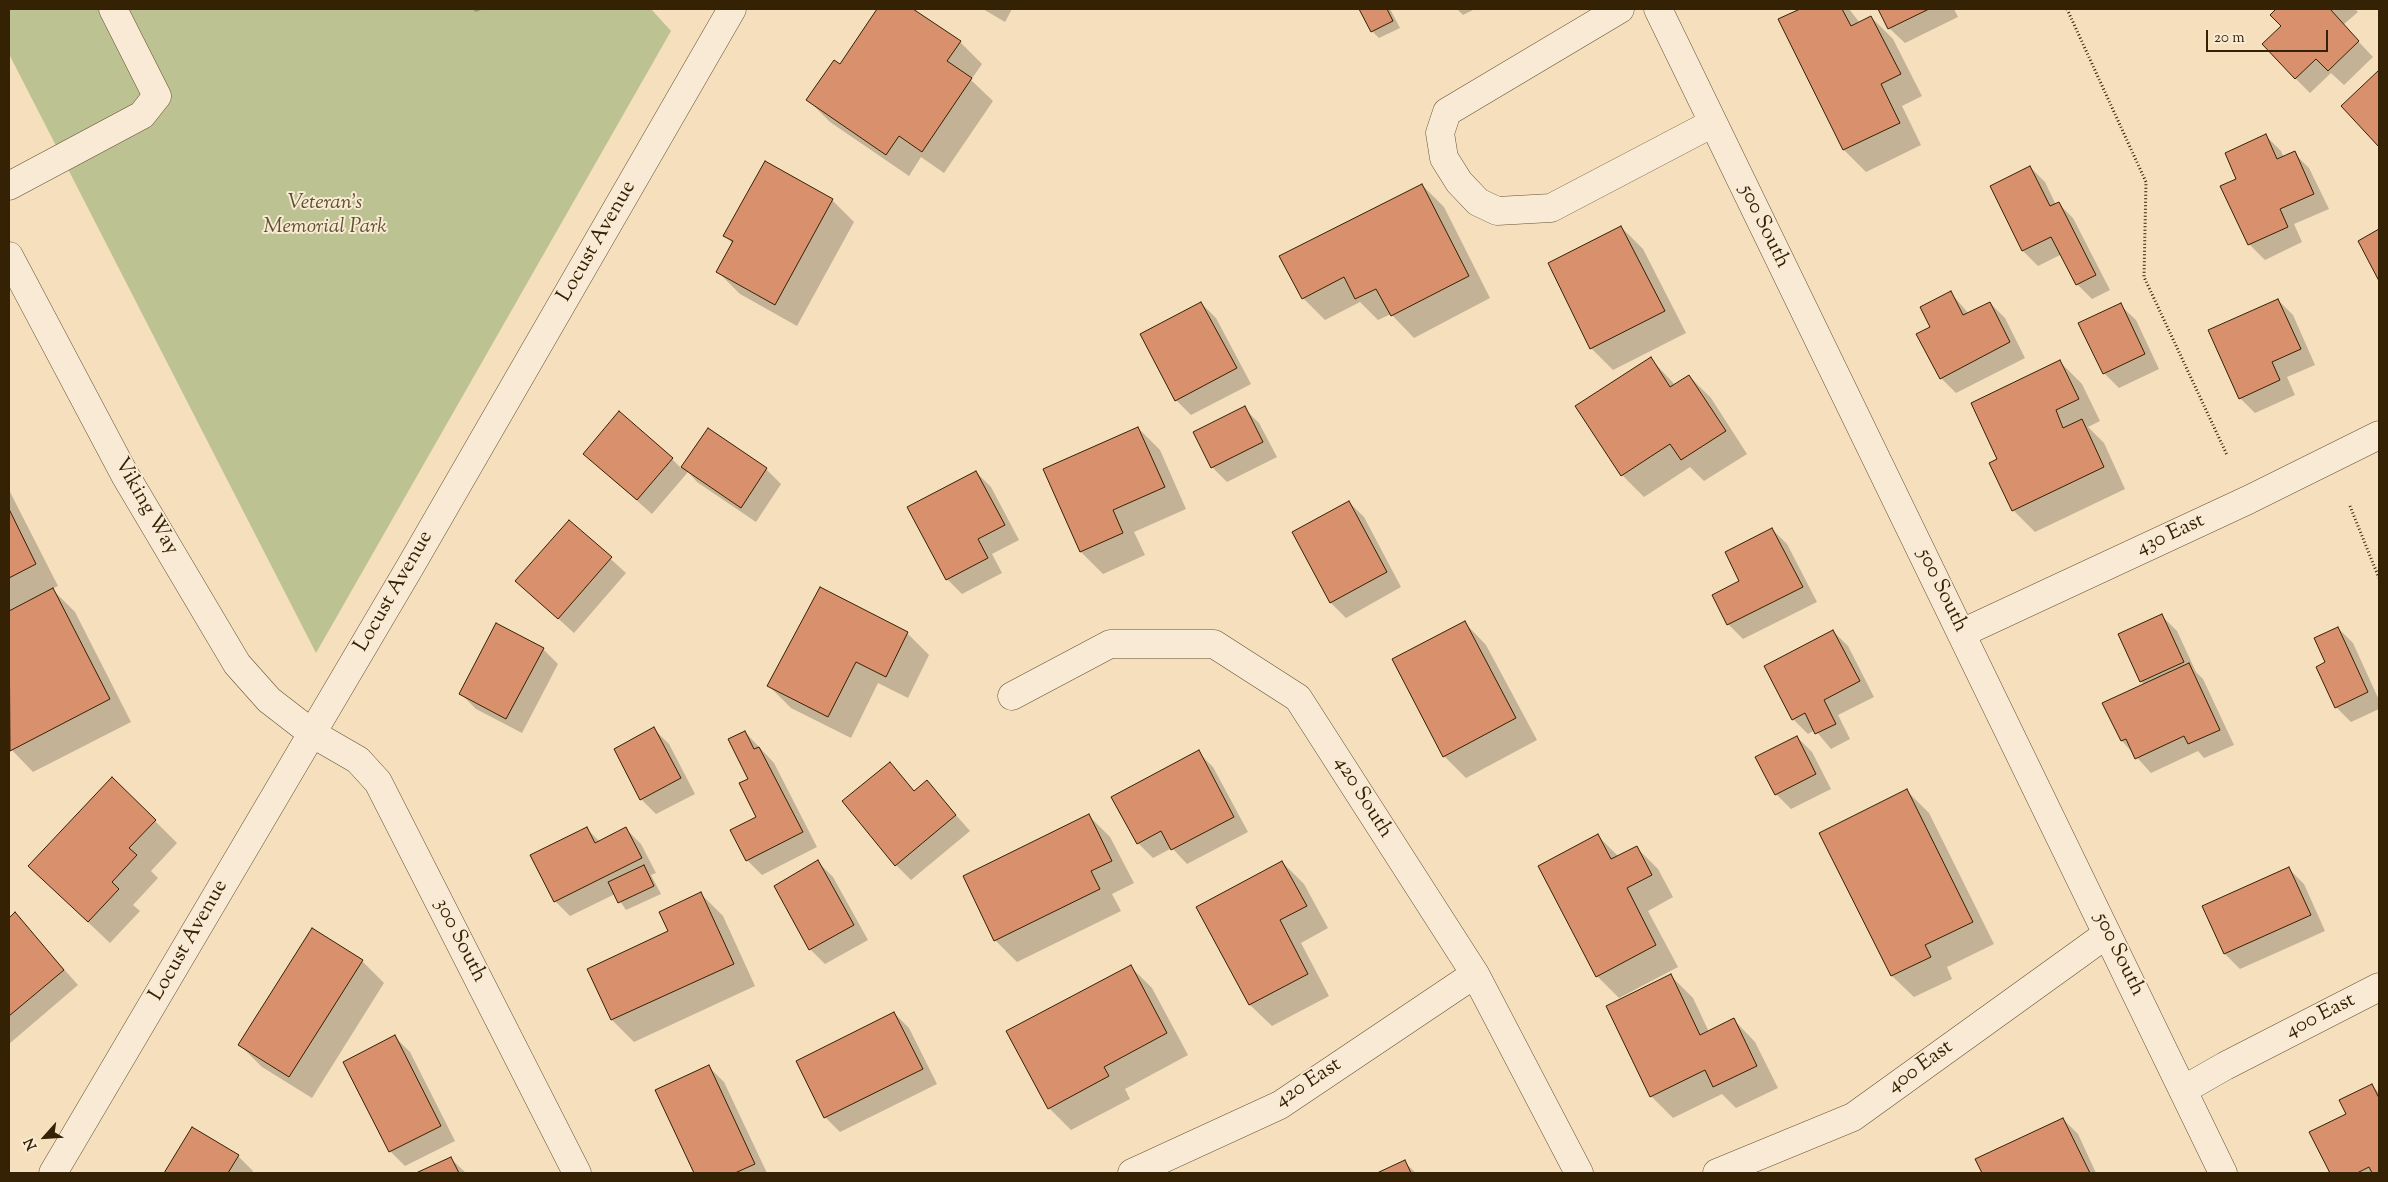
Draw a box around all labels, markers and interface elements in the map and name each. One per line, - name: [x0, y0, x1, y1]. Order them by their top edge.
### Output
- scale bar: [2208, 20, 2330, 52]
- text: 20 m: [2214, 28, 2245, 49]
- street label: Locust Avenue: [553, 177, 643, 307]
- street label: 500 South: [1732, 181, 1794, 273]
- park label: Veteran's Memorial Park: [263, 191, 387, 241]
- street label: Viking Way: [107, 454, 183, 560]
- street label: 430 East: [2133, 509, 2209, 563]
- street label: Locust Avenue: [350, 527, 440, 657]
- street label: 500 South: [1910, 545, 1972, 637]
- street label: 420 South: [1327, 752, 1397, 844]
- street label: Locust Avenue: [145, 876, 235, 1006]
- street label: 300 South: [427, 895, 491, 987]
- street label: 500 South: [2087, 909, 2149, 1001]
- street label: 400 East: [2282, 989, 2360, 1045]
- street label: 400 East: [1883, 1036, 1959, 1100]
- street label: 420 East: [1271, 1053, 1347, 1115]
- north arrow: [20, 1112, 70, 1162]
- text: N: [20, 1134, 43, 1153]

